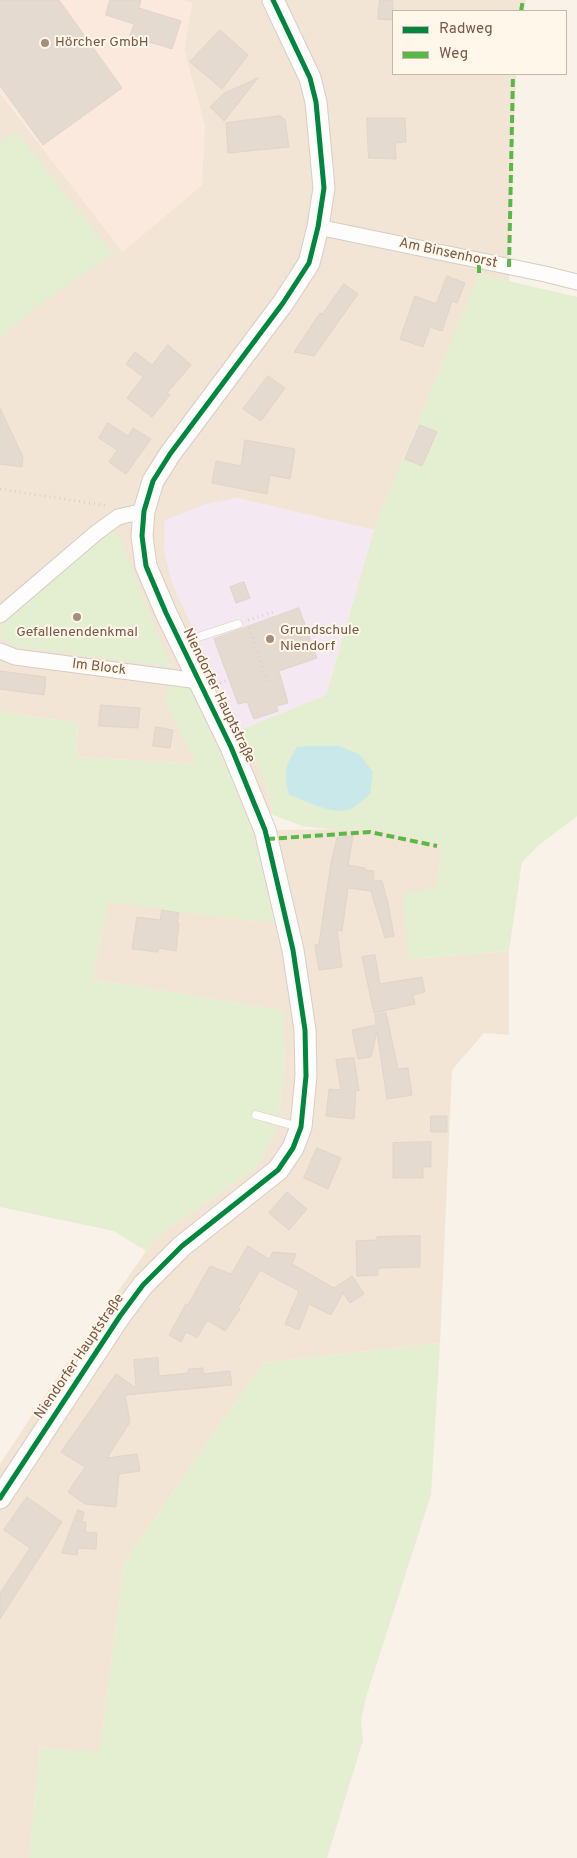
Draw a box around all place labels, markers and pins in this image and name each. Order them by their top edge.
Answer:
place label: Hörcher GmbH [55,35,148,51]
marker: Hörcher GmbH [39,37,51,49]
marker: Gefallenendenkmal [71,611,83,623]
place label: Grundschule Niendorf [280,623,359,656]
place label: Gefallenendenkmal [16,625,138,641]
marker: Grundschule Niendorf [264,633,276,645]

